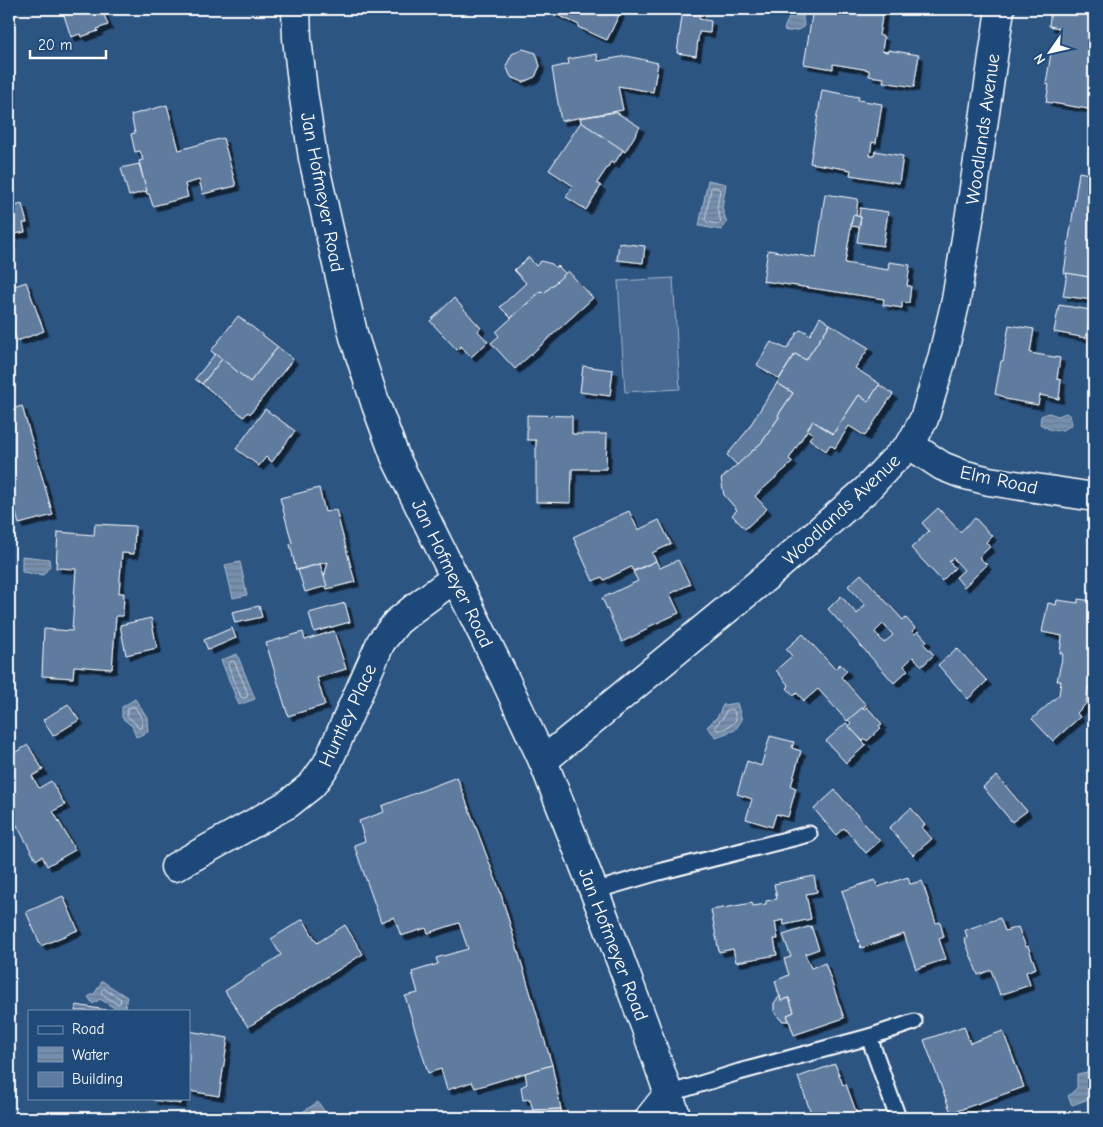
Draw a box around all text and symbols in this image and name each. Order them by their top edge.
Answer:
scale bar [30,28,106,60]
north arrow [1026,28,1076,78]
text: 20 m [38,36,72,54]
text: N [1030,50,1049,68]
street label: Woodlands Avenue [961,52,1004,206]
street label: Jan Hofmeyer Road [296,110,348,274]
street label: Woodlands Avenue [778,450,905,570]
street label: Elm Road [958,461,1040,499]
street label: Jan Hofmeyer Road [407,496,498,651]
street label: Huntley Place [314,660,381,770]
street label: Jan Hofmeyer Road [574,865,652,1024]
legend [28,1010,190,1100]
text: Road [72,1020,104,1038]
text: Water [72,1046,109,1064]
text: Building [72,1070,123,1088]

